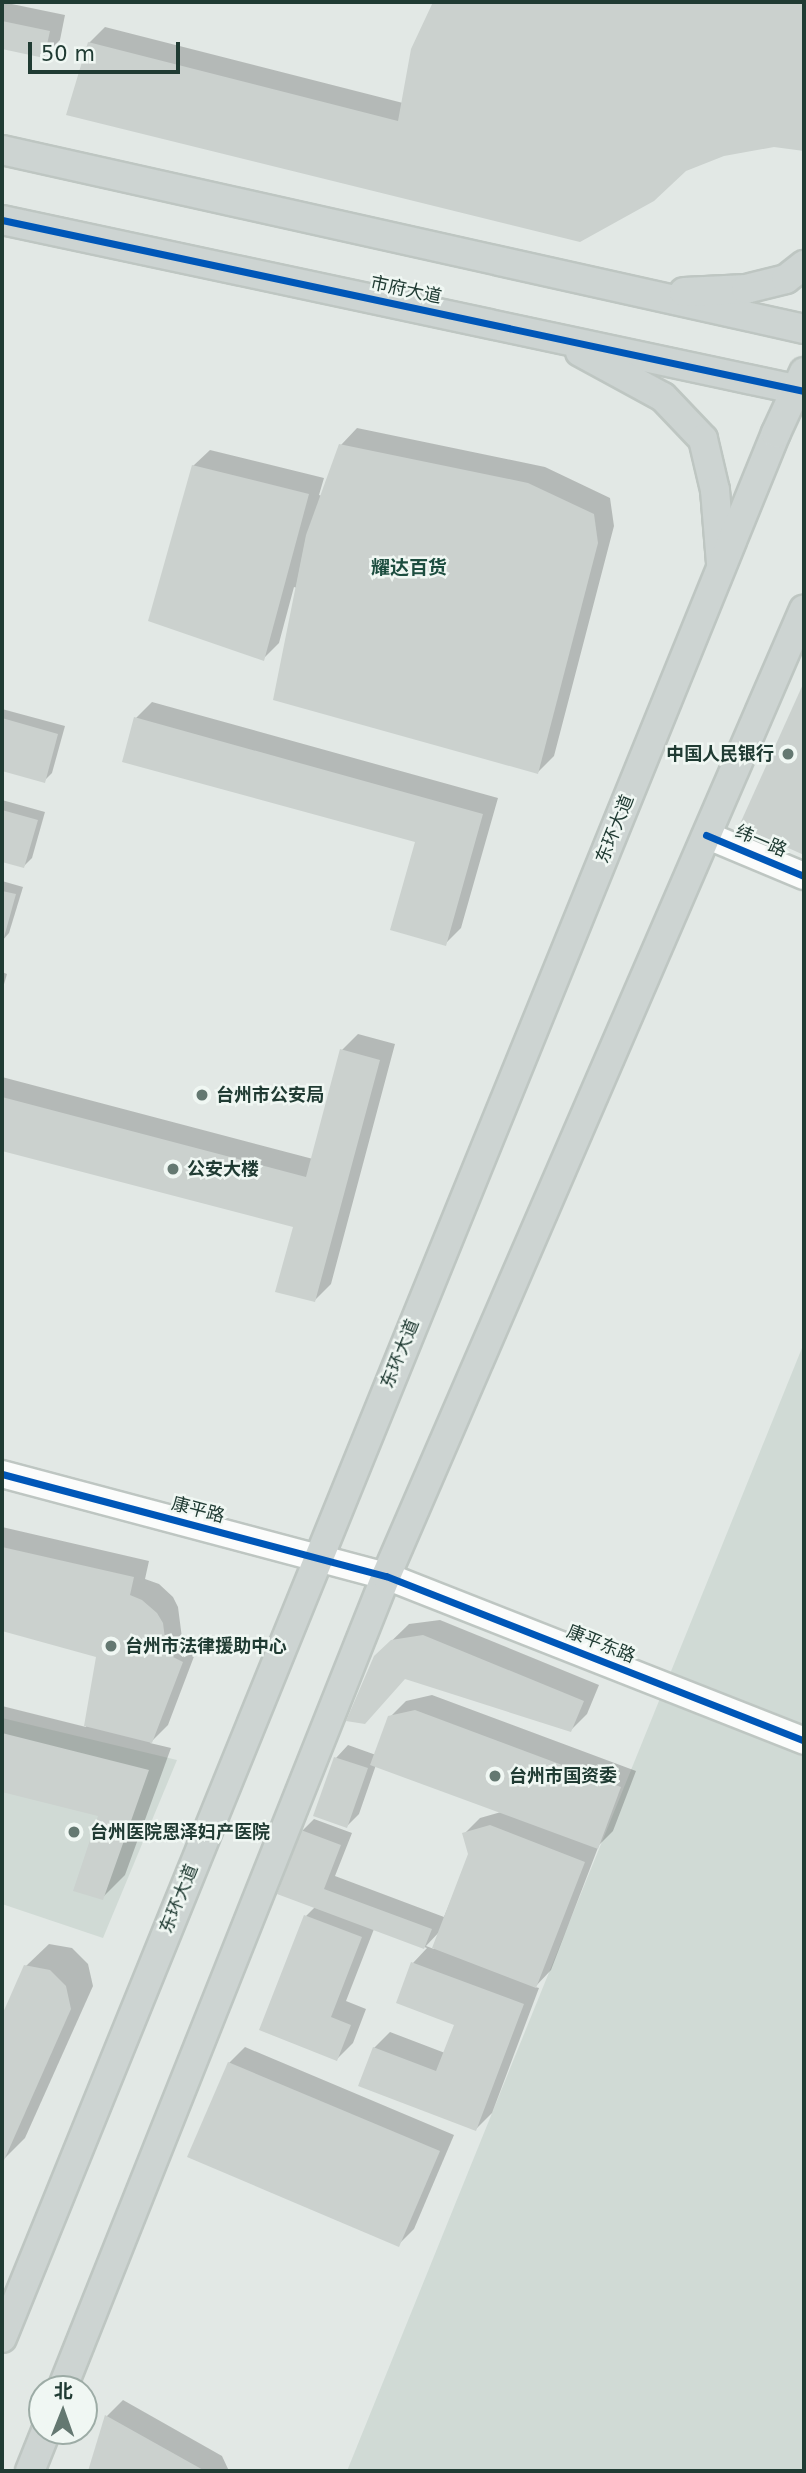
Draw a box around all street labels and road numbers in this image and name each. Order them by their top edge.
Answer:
street label: 市府大道 [369,272,443,308]
street label: 东环大道 [592,792,638,866]
street label: 纬一路 [732,821,790,861]
street label: 东环大道 [377,1317,423,1391]
street label: 康平路 [169,1493,227,1527]
street label: 康平东路 [564,1621,638,1667]
street label: 东环大道 [156,1862,202,1936]

